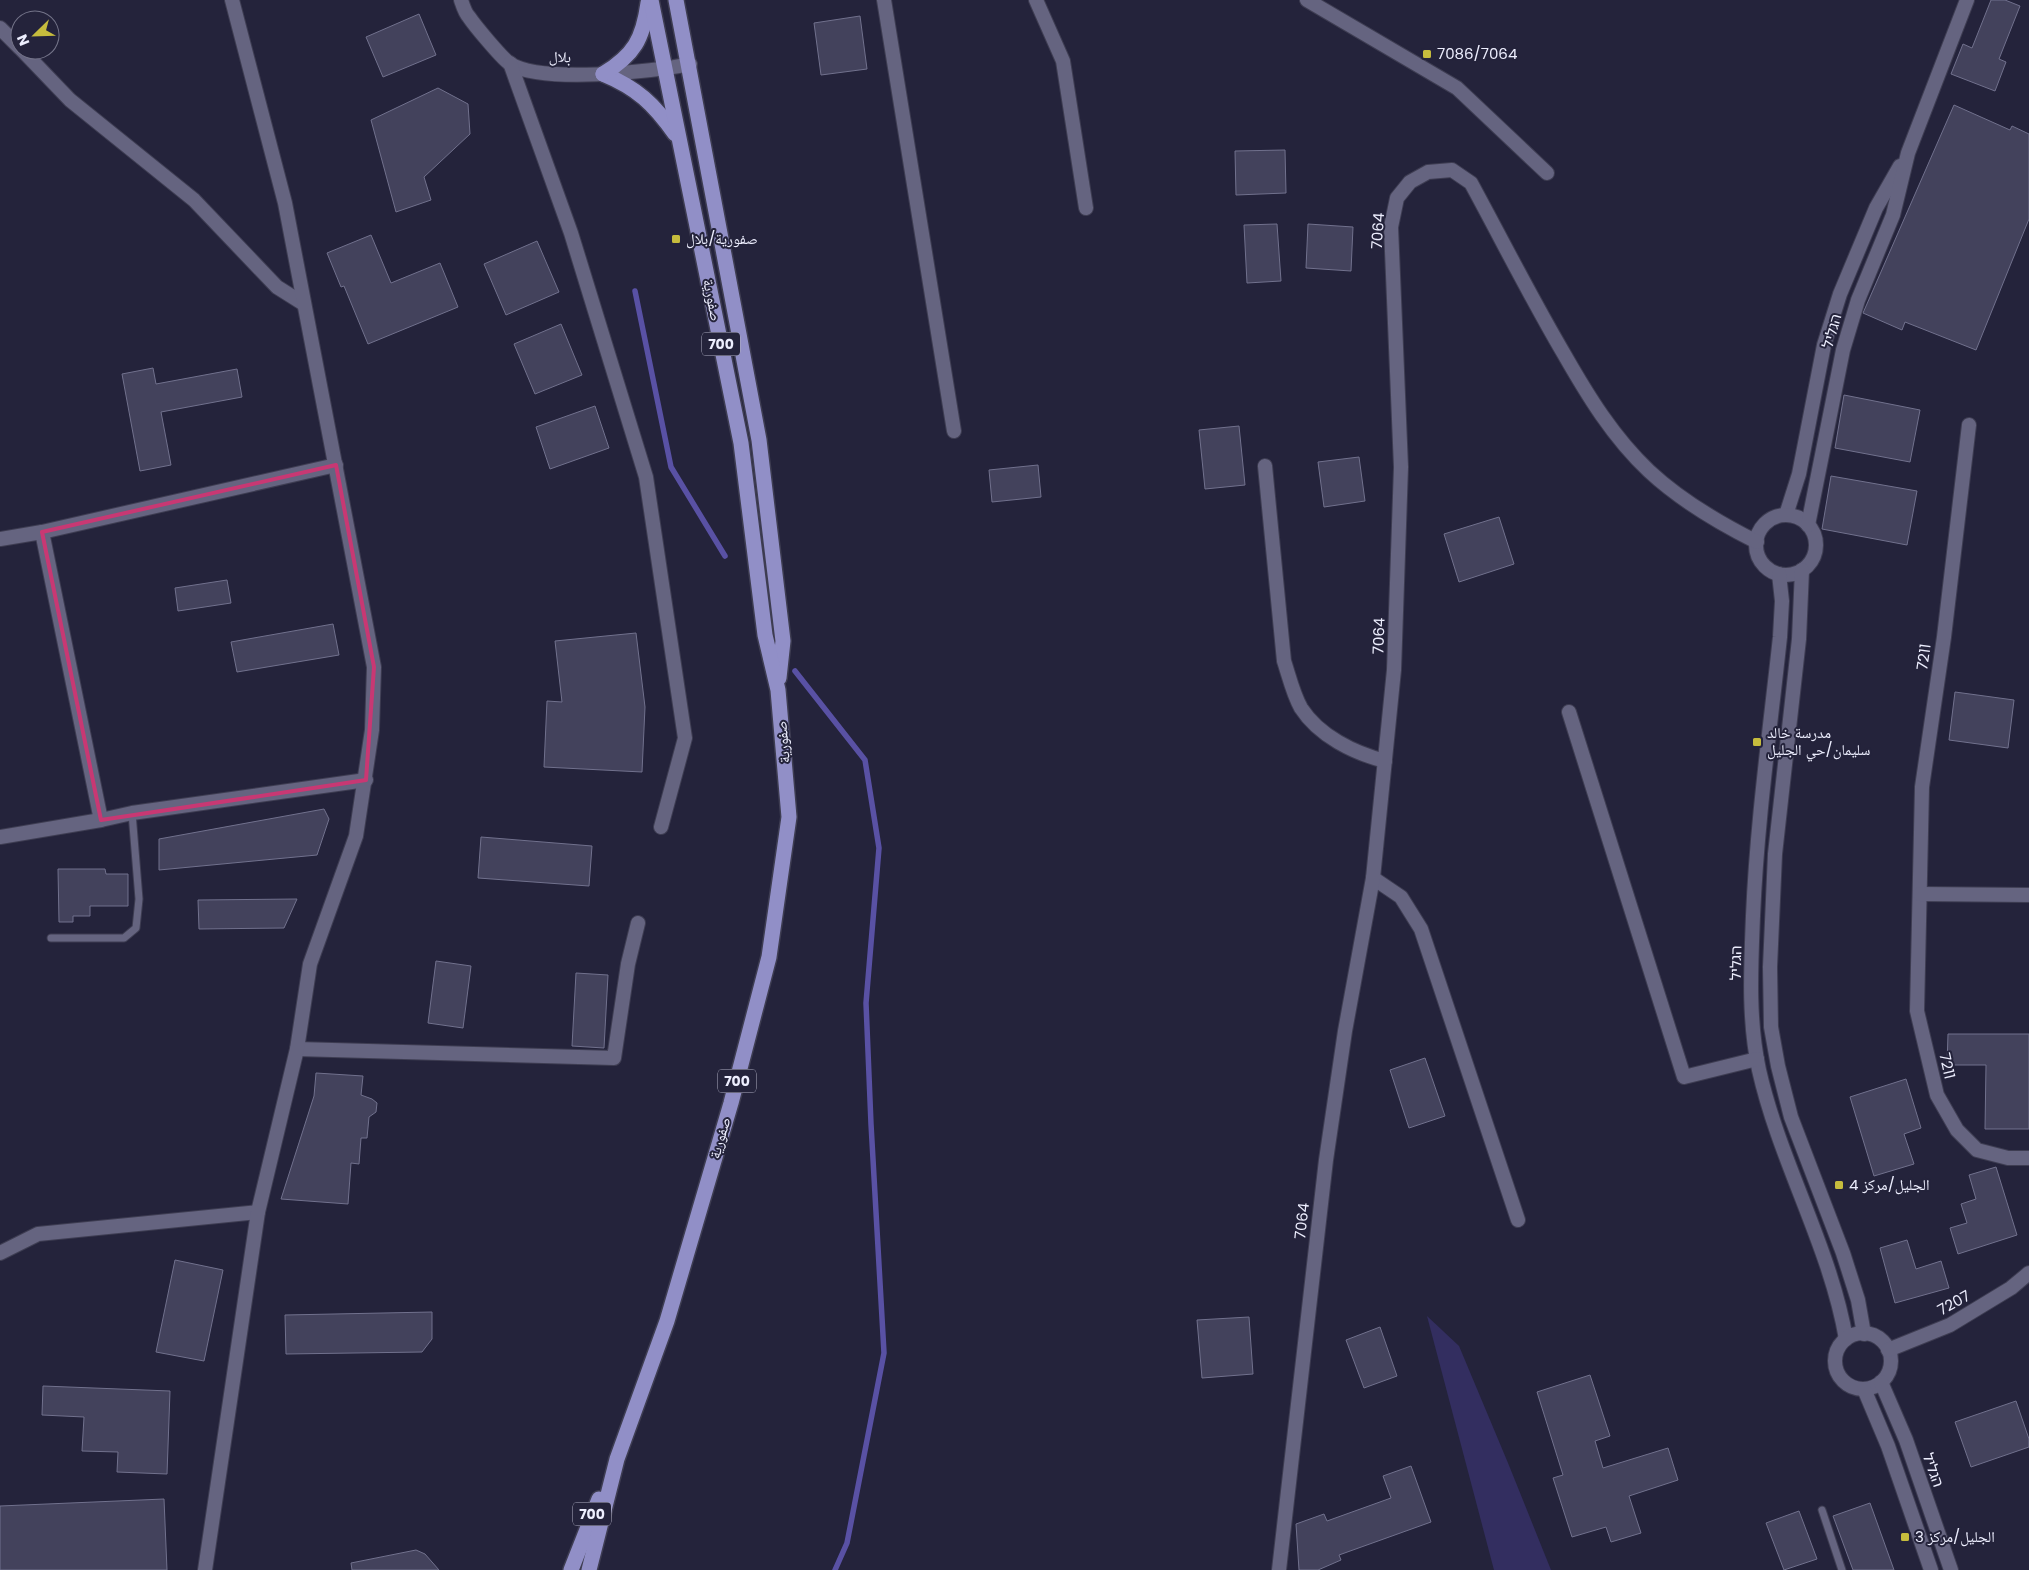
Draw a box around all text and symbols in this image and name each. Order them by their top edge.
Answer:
north arrow [10,10,60,60]
text: N [12,31,34,49]
place label: 7086/7064 [1437,43,1517,64]
street label: بلال [548,45,572,68]
marker: 7086/7064 [1421,48,1433,60]
street label: 7064 [1366,212,1389,250]
place label: صفورية/بلال [686,228,758,249]
marker: صفورية/بلال [670,233,682,245]
street label: صفورية [698,277,727,323]
street label: הגליל [1817,311,1846,351]
road number: 700 [702,332,740,356]
street label: 7064 [1367,617,1390,655]
street label: 7211 [1911,642,1936,671]
street label: صفورية [770,720,795,764]
place label: مدرسة خالد سليمان/حي الجليل [1767,722,1871,762]
marker: مدرسة خالد سليمان/حي الجليل [1751,736,1763,748]
street label: הגליל [1725,945,1746,981]
street label: 7211 [1934,1051,1961,1081]
road number: 700 [718,1070,756,1092]
street label: صفورية [704,1115,735,1161]
place label: الجليل/مركز 4 [1849,1174,1929,1195]
marker: الجليل/مركز 4 [1833,1179,1845,1191]
street label: 7064 [1289,1202,1314,1240]
street label: 7207 [1934,1285,1974,1320]
street label: הגליל [1918,1450,1949,1490]
road number: 700 [573,1502,611,1526]
place label: الجليل/مركز 3 [1915,1526,1995,1547]
marker: الجليل/مركز 3 [1899,1531,1911,1543]

